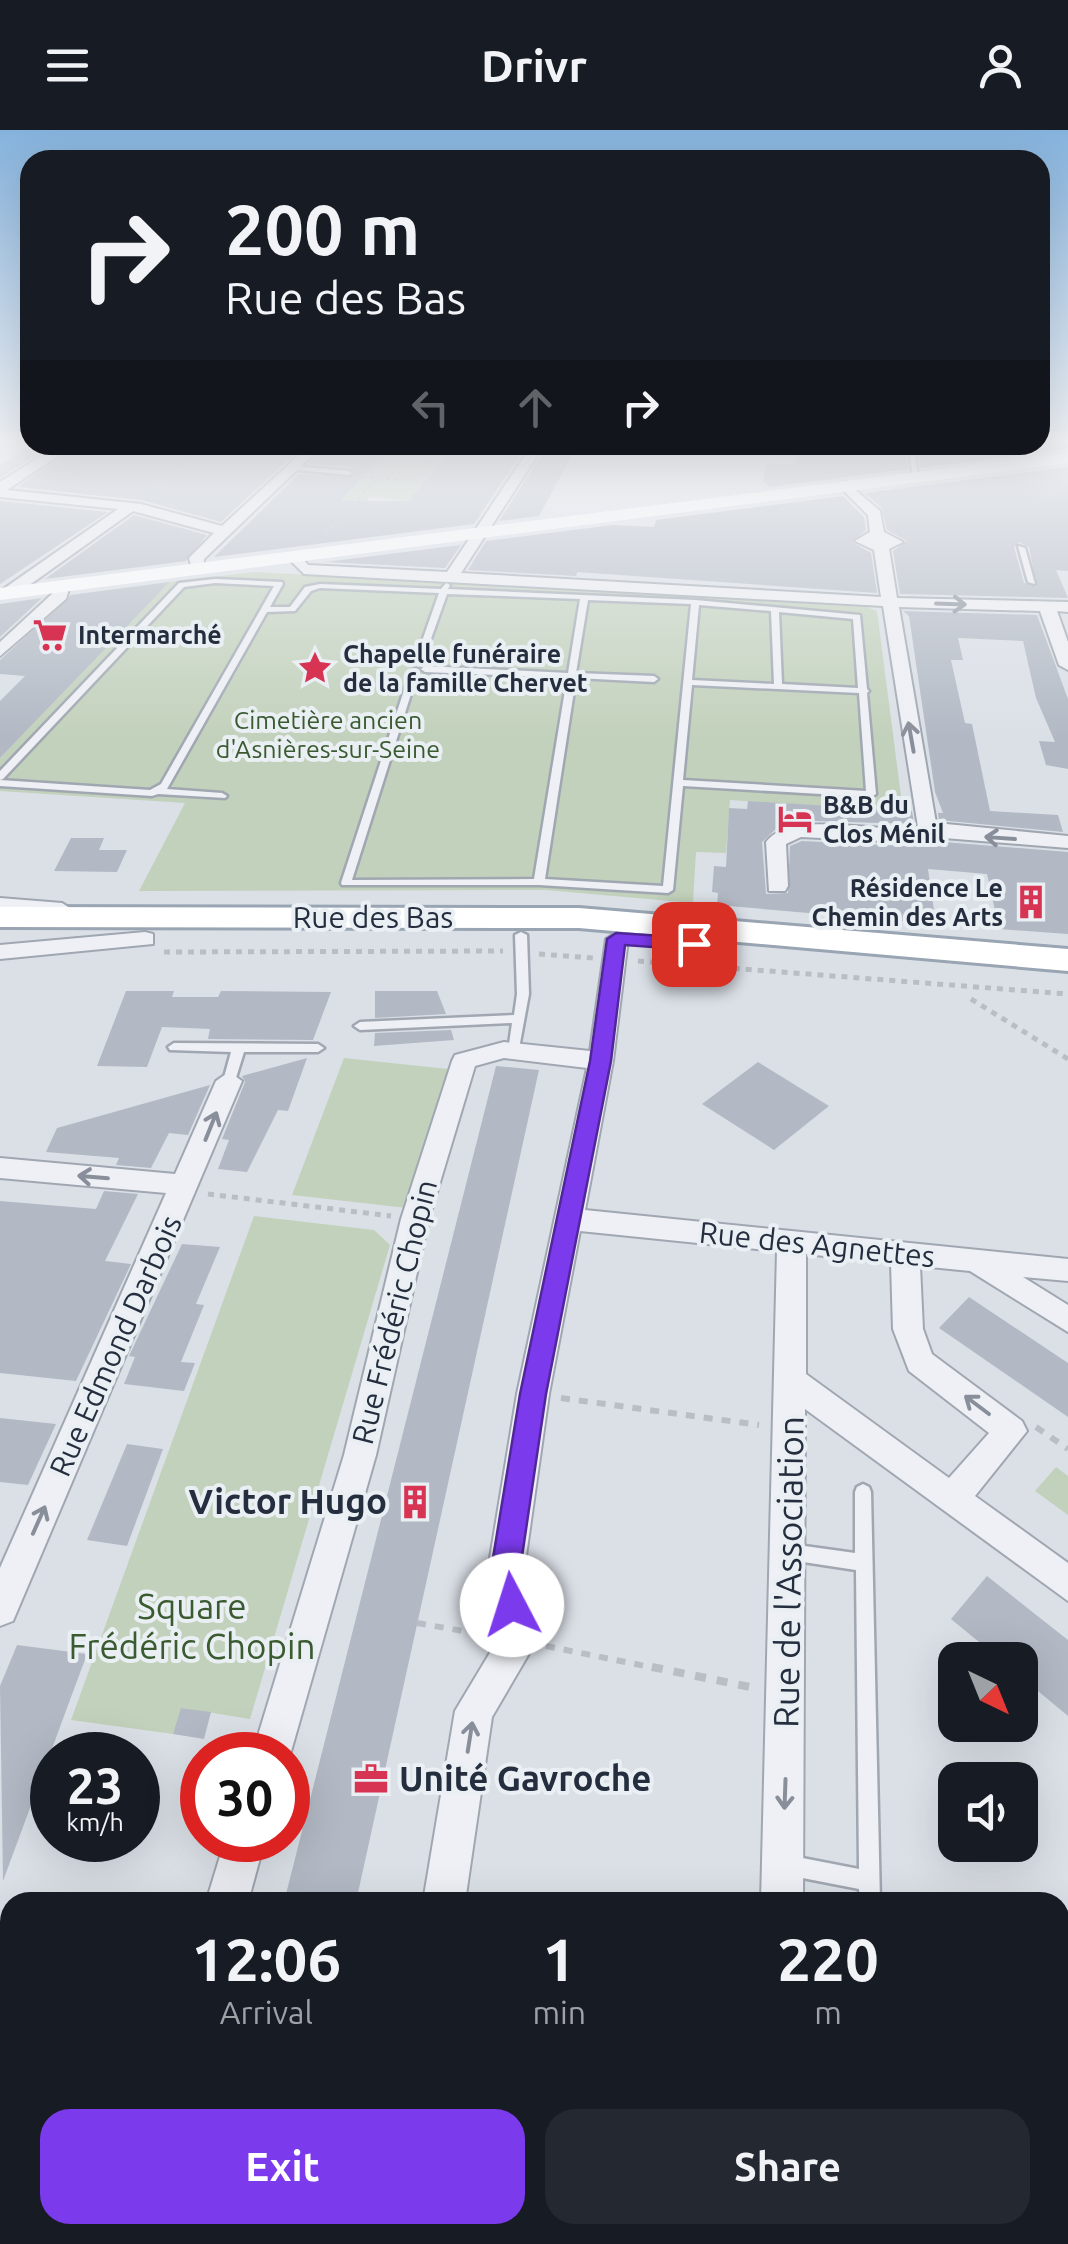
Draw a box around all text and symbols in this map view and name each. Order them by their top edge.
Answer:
icon: menu [40,38,95,93]
icon: person [973,38,1028,93]
text: Drivr [481,40,587,91]
icon: right [60,190,190,320]
text: 200 m [225,190,420,268]
text: Rue des Bas [225,272,466,323]
icon: left [403,380,458,435]
icon: ahead [508,380,563,435]
icon: right [613,380,668,435]
one-way arrow [934,595,966,614]
supermarket icon: Intermarché [31,616,69,654]
place label: Intermarché [78,621,222,649]
place label: Chapelle funéraire de la famille Chervet [343,640,588,697]
place icon: Chapelle funéraire de la famille Chervet [296,649,334,687]
park label: Cimetière ancien d'Asnières-sur-Seine [216,706,440,763]
one-way arrow [901,721,920,754]
place label: B&B du Clos Ménil [823,791,946,848]
hotel icon: B&B du Clos Ménil [776,800,814,838]
one-way arrow [984,828,1016,847]
place label: Résidence Le Chemin des Arts [811,874,1003,931]
building icon: Résidence Le Chemin des Arts [1012,883,1050,921]
street label: Rue des Bas [293,900,453,934]
pin [652,902,737,987]
icon: arrive [667,917,722,972]
one-way arrow [203,1111,221,1141]
one-way arrow [78,1167,110,1186]
street label: Rue Frédéric Chopin [345,1176,443,1447]
street label: Rue Edmond Darbois [42,1210,188,1481]
street label: Rue des Agnettes [698,1215,937,1273]
one-way arrow [964,1394,991,1415]
street label: Rue de l'Association [765,1416,811,1728]
place label: Victor Hugo [189,1481,387,1521]
building icon: Victor Hugo [396,1483,434,1521]
one-way arrow [31,1505,49,1536]
position arrow [460,1553,564,1657]
park label: Square Frédéric Chopin [68,1586,316,1666]
north arrow [938,1642,1038,1742]
map controls [938,1642,1038,1862]
one-way arrow [461,1721,480,1754]
speed limit sign: 30 [180,1732,310,1862]
text: 23 [67,1757,123,1813]
place label: Unité Gavroche [399,1758,651,1798]
office icon: Unité Gavroche [352,1760,390,1798]
button: sound [938,1762,1038,1862]
one-way arrow [775,1777,794,1809]
text: km/h [66,1808,124,1836]
text: 12:06 [191,1925,341,1992]
text: 1 [542,1925,576,1992]
text: 220 [777,1925,879,1992]
text: Arrival [220,1994,313,2030]
text: min [532,1994,586,2030]
text: m [814,1994,842,2030]
button: Exit [40,2109,525,2224]
button: Share [545,2109,1030,2224]

